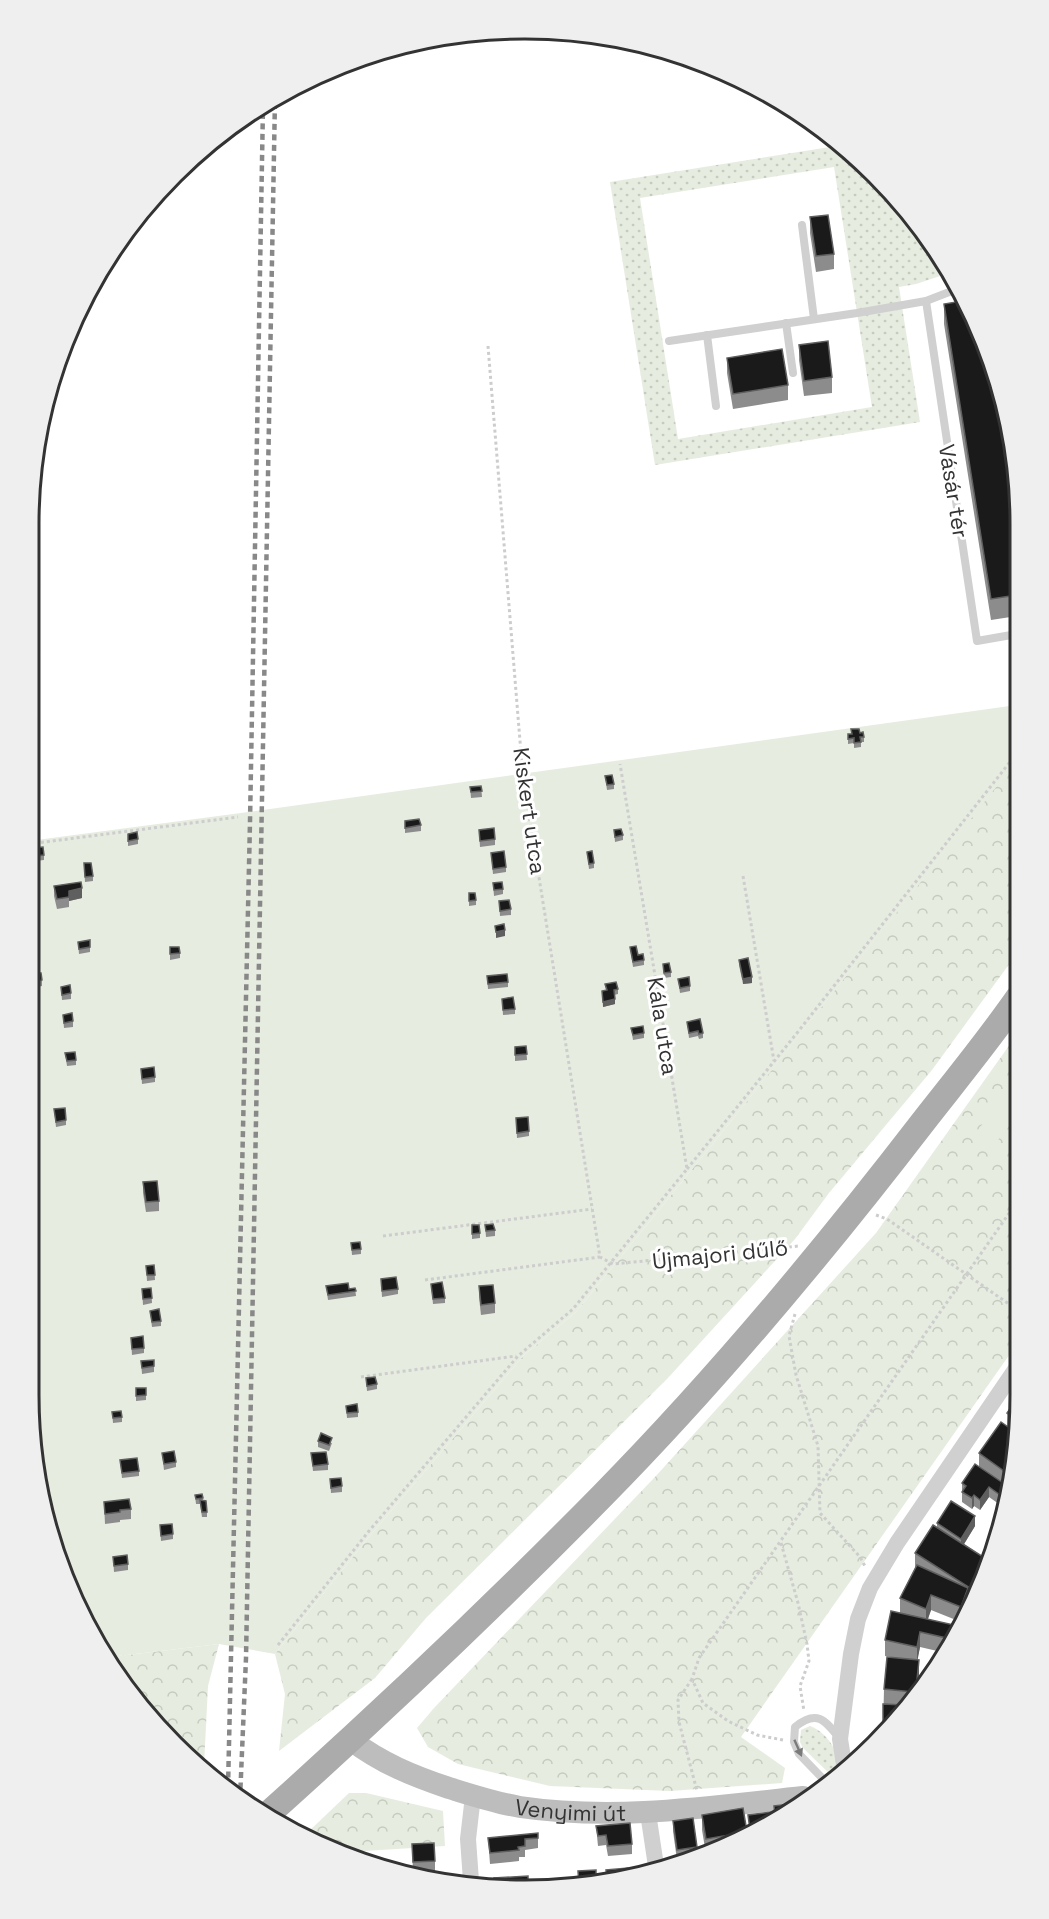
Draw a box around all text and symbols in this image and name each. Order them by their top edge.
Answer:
street label: Vásár tér [933,442,975,540]
street label: Kiskert utca [507,746,553,877]
street label: Kála utca [641,975,685,1077]
street label: Újmajori dűlő [651,1233,789,1275]
one-way arrow [793,1739,803,1757]
street label: Venyimi út [513,1792,627,1827]

